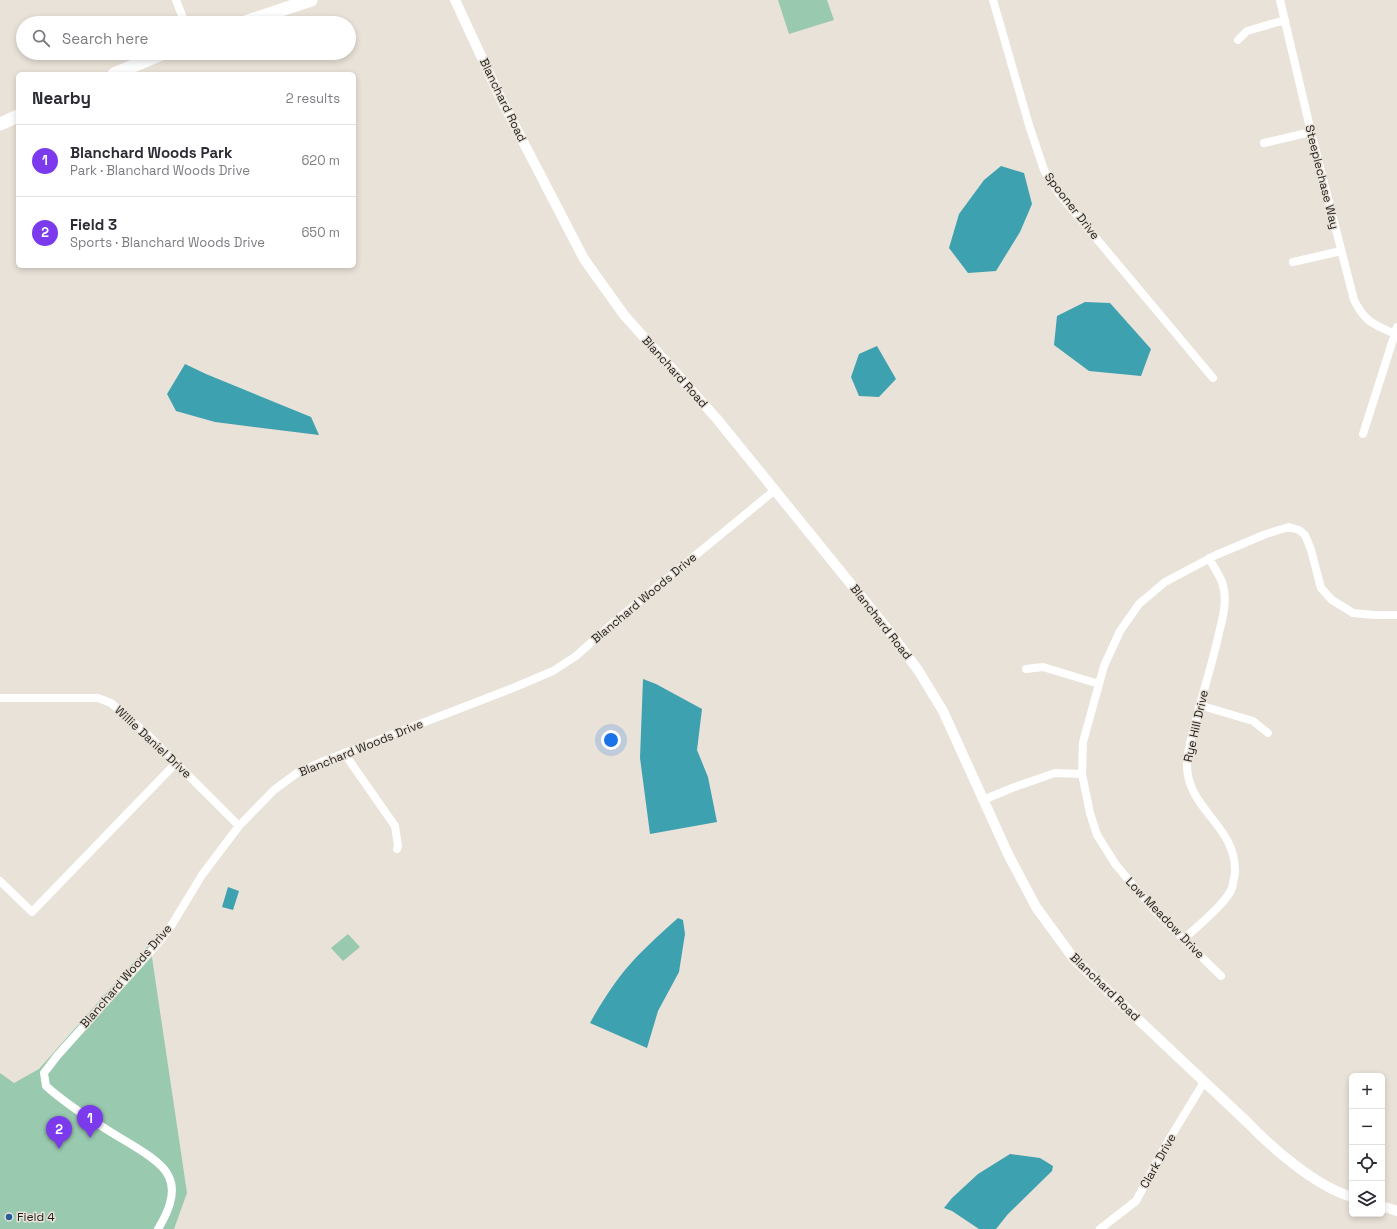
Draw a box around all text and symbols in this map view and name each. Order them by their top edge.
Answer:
search box [16,16,356,60]
icon: search [30,27,52,49]
text: Search here [62,29,148,48]
street label: Blanchard Road [476,56,530,144]
text: Nearby [32,87,91,109]
text: 2 results [286,90,340,107]
street label: Steeplechase Way [1301,123,1343,231]
text: Blanchard Woods Park [70,143,232,162]
text: 1 [42,152,48,169]
text: 620 m [301,152,340,169]
text: Park · Blanchard Woods Drive [70,162,250,179]
street label: Spooner Drive [1041,169,1103,243]
text: Field 3 [70,215,117,234]
text: 2 [41,224,49,241]
text: 650 m [301,224,340,241]
text: Sports · Blanchard Woods Drive [70,234,265,251]
street label: Blanchard Road [639,333,711,411]
street label: Blanchard Woods Drive [588,549,700,647]
street label: Blanchard Road [847,581,915,663]
street label: Rye Hill Drive [1180,688,1212,764]
street label: Willie Daniel Drive [111,702,195,782]
street label: Blanchard Woods Drive [297,716,425,780]
your location [601,730,621,750]
street label: Low Meadow Drive [1122,874,1208,962]
street label: Blanchard Woods Drive [76,921,176,1031]
street label: Blanchard Road [1067,950,1143,1024]
map controls [1349,1073,1385,1217]
button: + [1349,1073,1385,1109]
pin: 1 [77,1105,103,1138]
button: − [1349,1109,1385,1145]
pin: 2 [46,1116,72,1149]
street label: Clark Drive [1136,1131,1180,1191]
button: locate [1349,1145,1385,1181]
button: layers [1349,1181,1385,1217]
place label: Field 4 [17,1209,55,1225]
marker: Field 4 [4,1212,14,1222]

